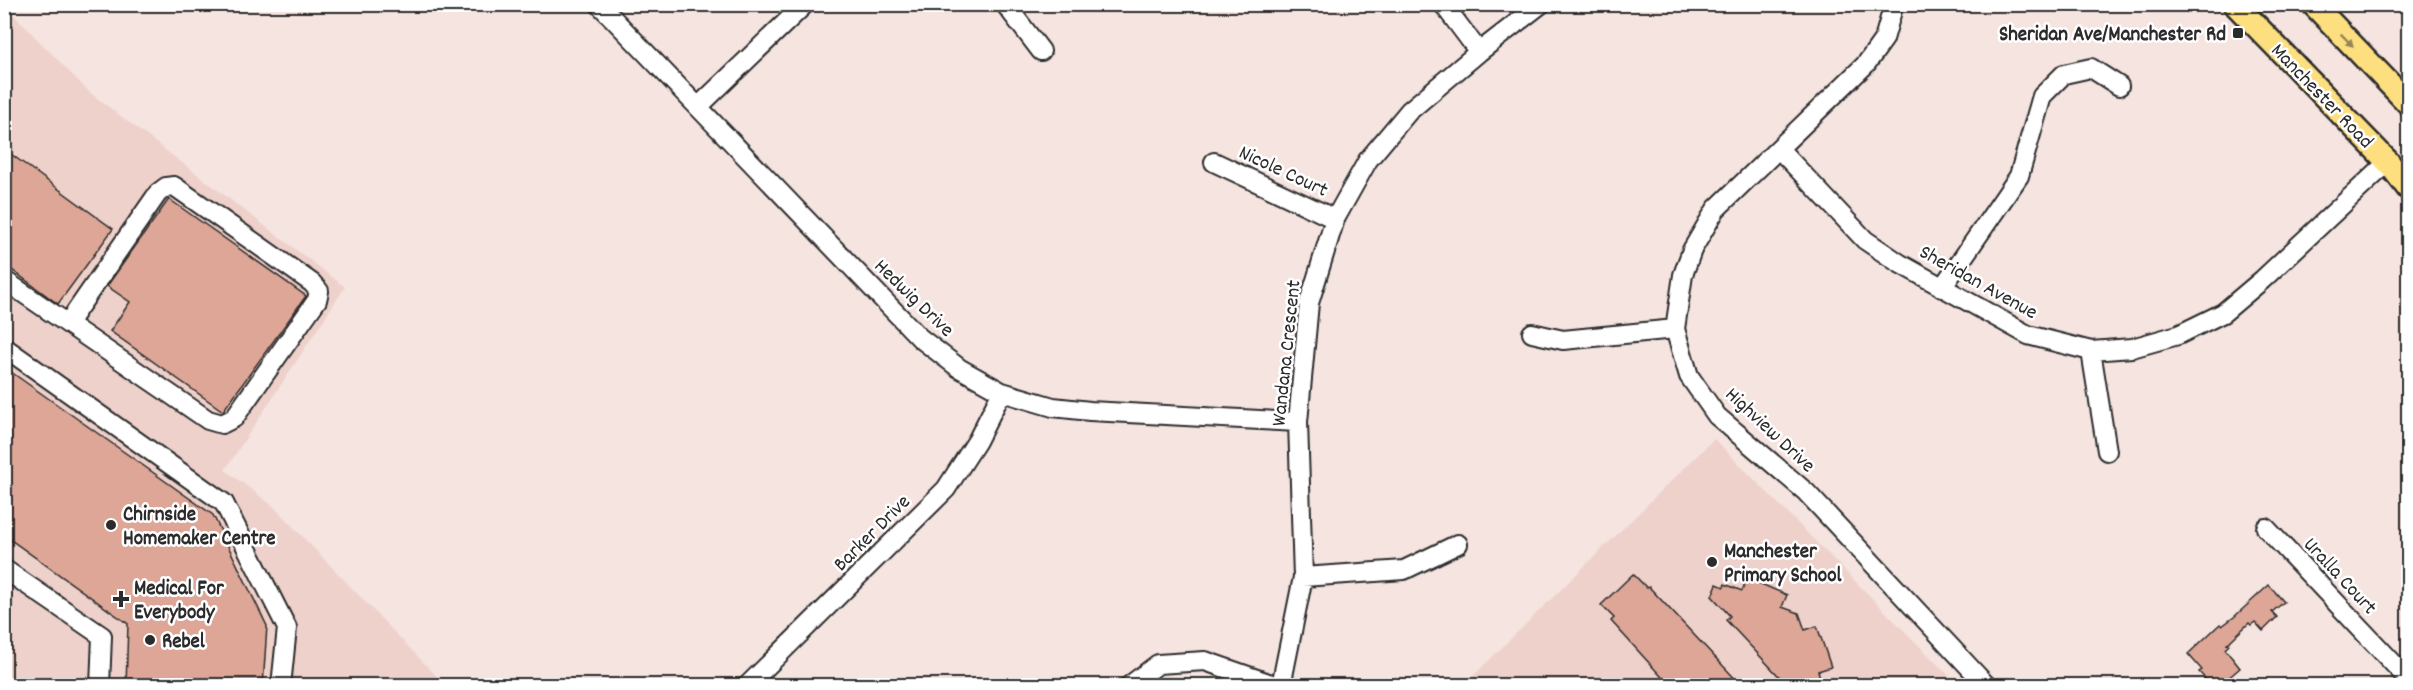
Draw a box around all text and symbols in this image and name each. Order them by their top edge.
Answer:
place label: Sheridan Ave/Manchester Rd [1999,21,2226,51]
marker: Sheridan Ave/Manchester Rd [2231,26,2245,40]
one-way arrow [2340,32,2354,46]
street label: Manchester Road [2263,37,2379,157]
street label: Nicole Court [1233,139,1333,207]
street label: Sheridan Avenue [1913,239,2042,329]
street label: Hedwig Drive [866,253,960,345]
street label: Wandana Crescent [1265,278,1311,428]
street label: Highview Drive [1717,381,1821,481]
street label: Barker Drive [828,489,919,580]
place label: Chirnside Homemaker Centre [123,501,276,555]
marker: Chirnside Homemaker Centre [104,518,118,532]
street label: Uralla Court [2295,531,2383,623]
place label: Manchester Primary School [1724,538,1843,592]
marker: Manchester Primary School [1705,555,1719,569]
place label: Medical For Everybody [134,575,225,629]
marker: Medical For Everybody [112,590,130,608]
place label: Rebel [162,628,206,658]
marker: Rebel [143,633,157,647]

